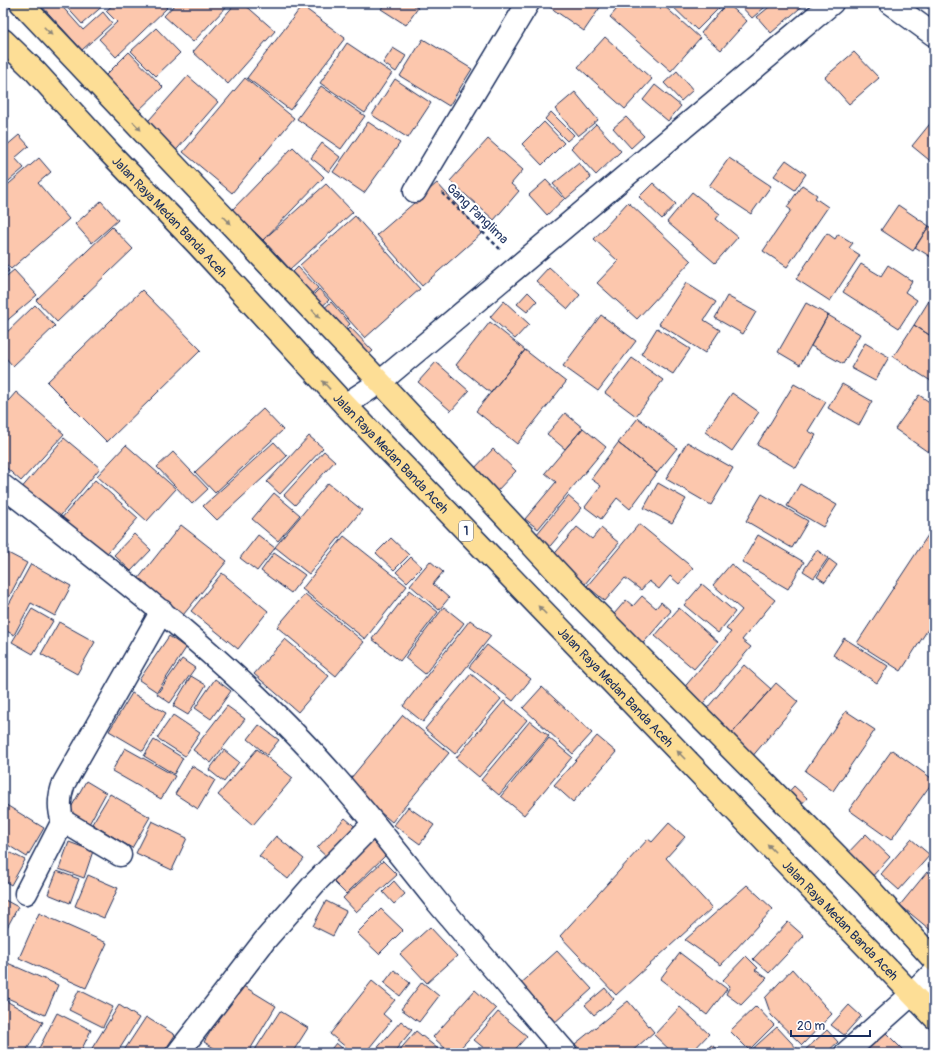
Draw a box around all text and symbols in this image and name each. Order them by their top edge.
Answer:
one-way arrow [43,26,53,36]
one-way arrow [132,121,141,130]
street label: Jalan Raya Medan Banda Aceh [108,153,230,281]
street label: Gang Panglima [443,180,512,247]
one-way arrow [222,215,232,225]
one-way arrow [311,309,321,319]
one-way arrow [322,380,331,390]
street label: Jalan Raya Medan Banda Aceh [329,390,452,517]
road number: 1 [459,521,473,541]
one-way arrow [538,606,547,615]
street label: Jalan Raya Medan Banda Aceh [554,624,677,751]
one-way arrow [676,749,685,760]
one-way arrow [766,843,776,853]
street label: Jalan Raya Medan Banda Aceh [779,857,901,984]
scale bar [791,1012,870,1038]
text: 20 m [797,1019,826,1034]

